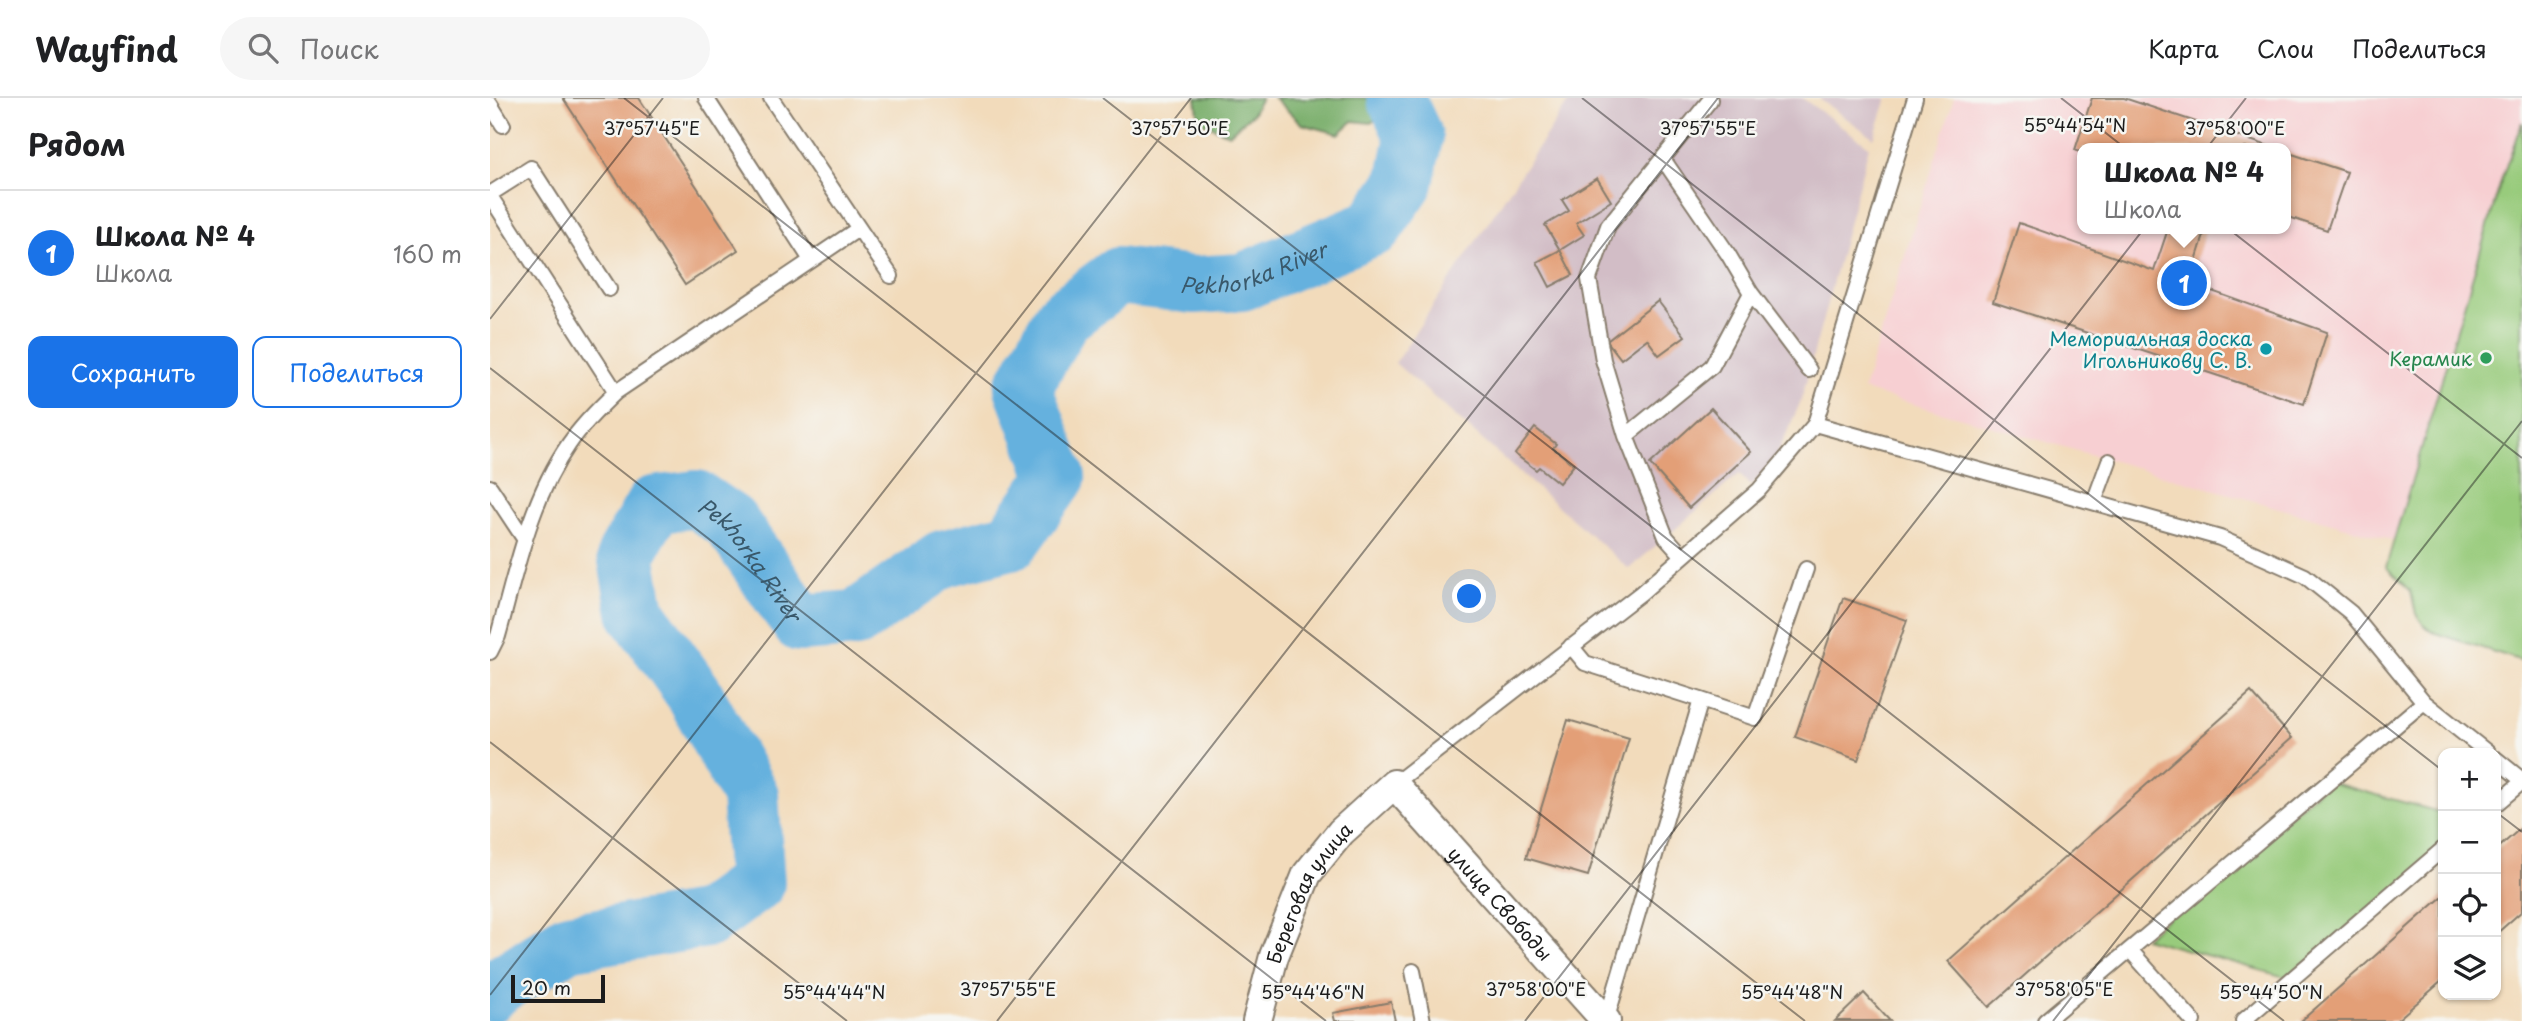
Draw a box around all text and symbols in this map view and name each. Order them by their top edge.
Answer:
search box [220,17,710,80]
text: Wayfind [35,23,178,73]
icon: search [244,29,282,67]
text: Поиск [300,29,379,68]
text: Карта [2148,30,2219,66]
text: Слои [2257,30,2314,66]
text: Поделиться [2352,30,2487,66]
text: 55°44'54"N [2024,111,2126,138]
text: 37°57'45"E [604,114,700,141]
text: 37°57'50"E [1131,114,1229,141]
text: 37°57'55"E [1660,114,1756,141]
text: 37°58'00"E [2185,114,2285,141]
text: Рядом [28,121,126,166]
popup [2077,143,2291,234]
text: Школа № 4 [2104,152,2264,191]
text: Школа [2104,191,2181,226]
text: Школа № 4 [95,216,255,255]
water label: Pekhorka River [1179,232,1334,301]
text: 1 [46,236,57,271]
text: 160 m [393,236,462,271]
text: Школа [95,255,172,290]
pin: 1 [2161,257,2207,309]
place label: Мемориальная доска Игольникову С. В. [2049,324,2252,374]
button: Сохранить [28,336,238,408]
button: Поделиться [252,336,462,408]
marker: Мемориальная доска Игольникову С. В. [2258,341,2274,357]
place label: Керамик [2389,344,2473,372]
marker: Керамик [2478,350,2494,366]
water label: Pekhorka River [692,489,811,629]
your location [1452,579,1486,613]
map controls [2438,748,2501,1000]
button: + [2438,748,2501,811]
button: − [2438,811,2501,874]
street label: Береговая улица [1259,815,1358,966]
street label: улица Свободы [1442,840,1559,966]
button: locate [2438,874,2501,937]
button: layers [2438,937,2501,1000]
scale bar [511,972,606,1004]
text: 20 m [522,973,571,1001]
text: 37°57'55"E [960,975,1056,1002]
text: 37°58'00"E [1486,975,1586,1002]
text: 37°58'05"E [2015,975,2113,1002]
text: 55°44'44"N [782,978,886,1005]
text: 55°44'46"N [1261,978,1365,1005]
text: 55°44'48"N [1741,978,1843,1005]
text: 55°44'50"N [2219,978,2323,1005]

